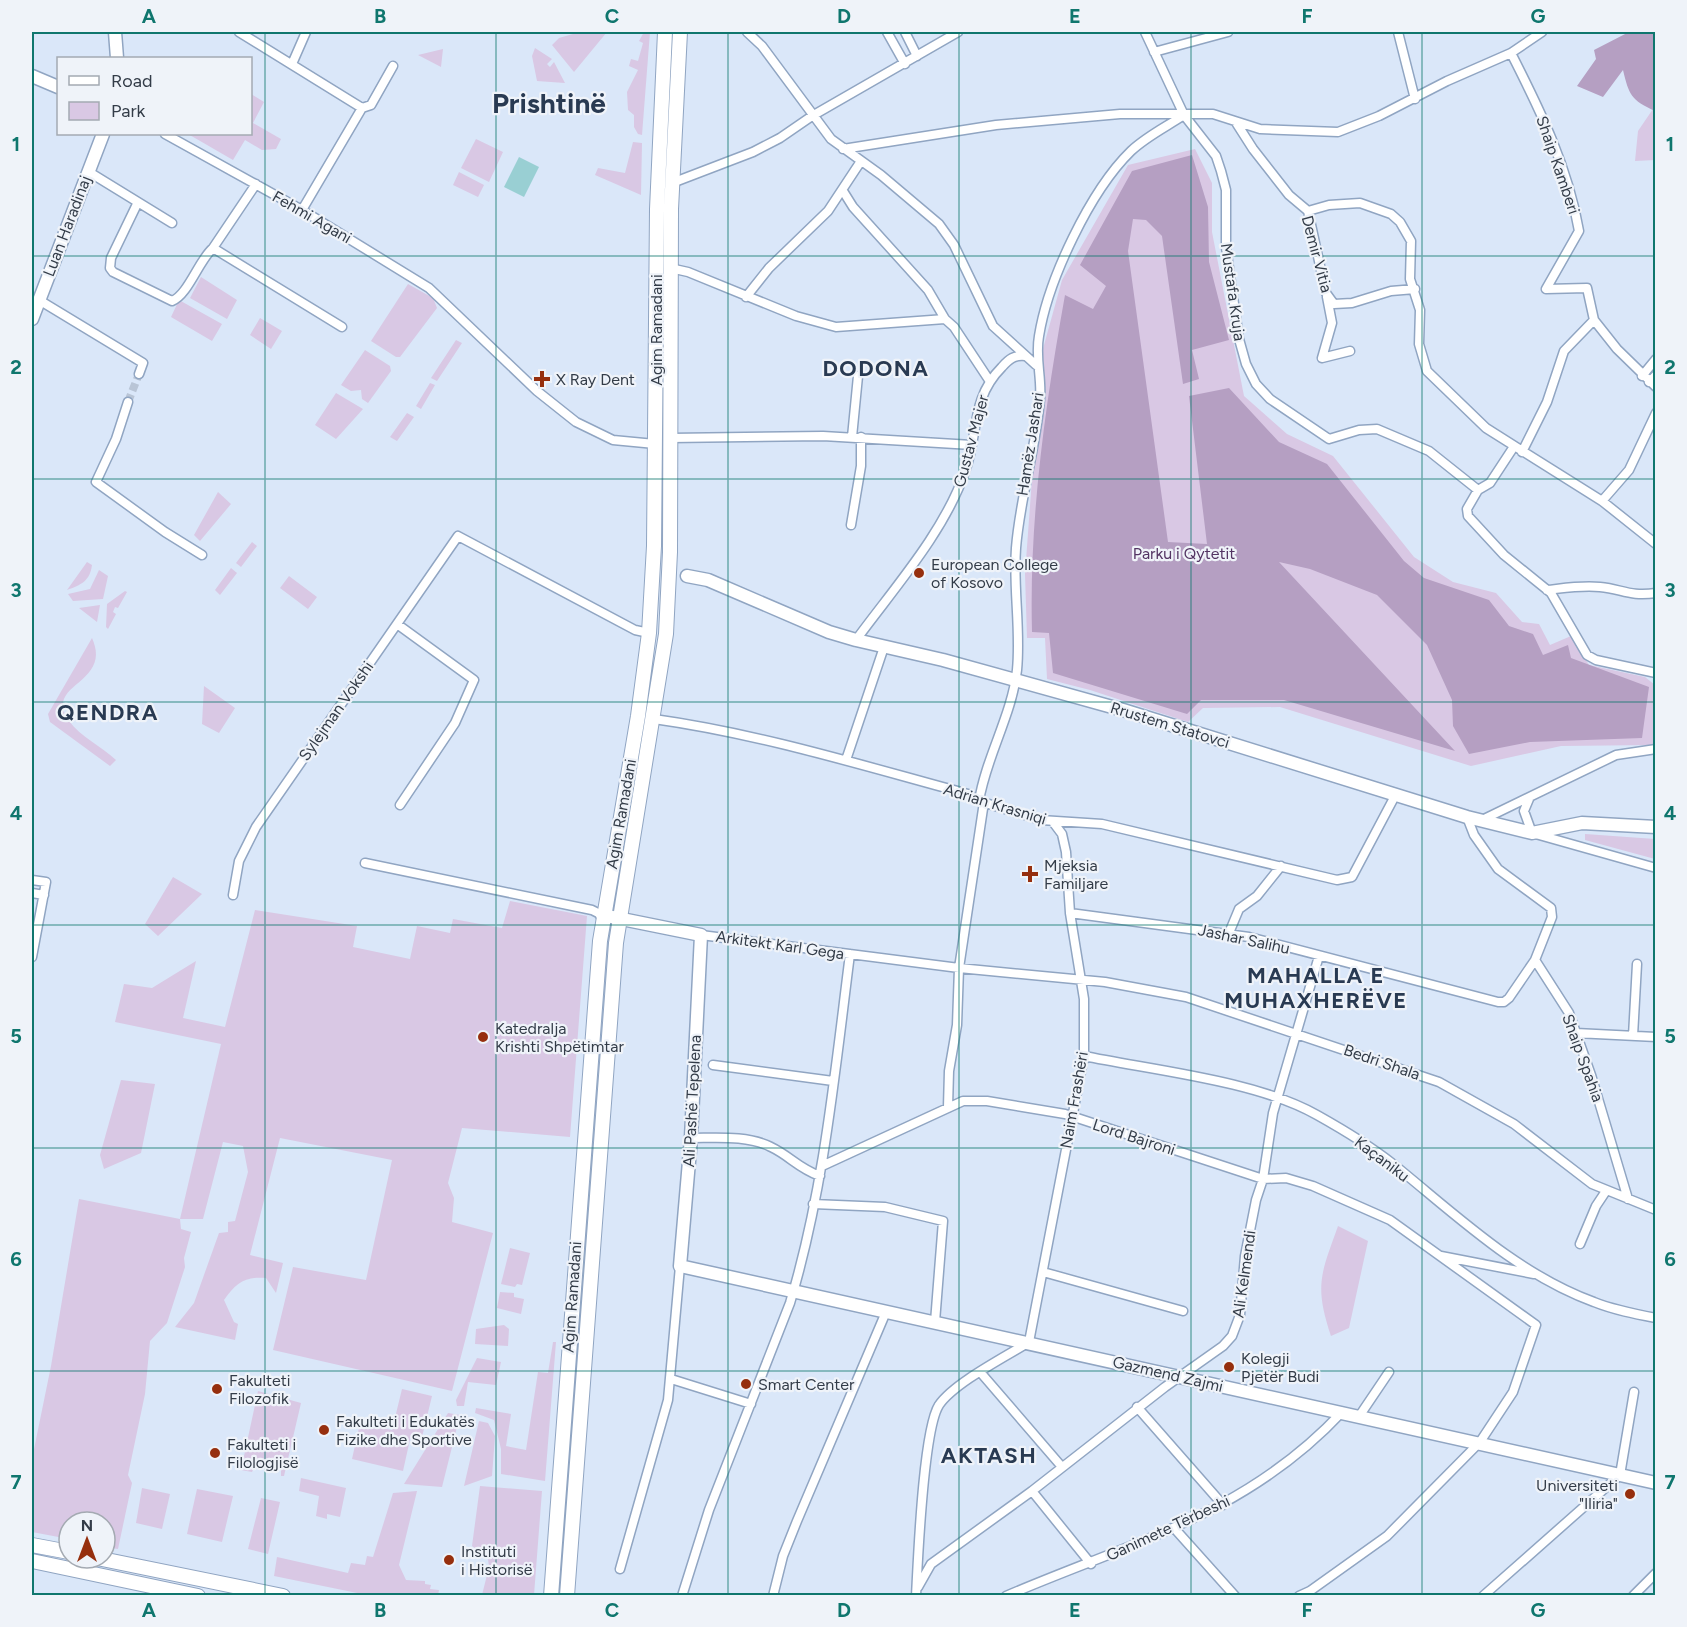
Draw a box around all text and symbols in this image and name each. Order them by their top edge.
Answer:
text: A [142,4,157,28]
text: B [374,4,386,28]
text: C [605,4,619,28]
text: D [837,4,851,28]
text: E [1069,4,1081,28]
text: F [1301,4,1313,28]
text: G [1531,4,1546,28]
legend [57,57,252,135]
text: Road [111,70,152,92]
district label: Prishtinë [492,86,606,120]
text: Park [111,100,146,122]
street label: Shaip Kamberi [1532,113,1584,217]
text: 1 [12,132,20,156]
text: 1 [1666,132,1674,156]
street label: Luan Haradinaj [39,173,95,279]
street label: Fehmi Agani [269,187,355,247]
street label: Demir Vitia [1298,213,1336,295]
street label: Mustafa Kruja [1217,242,1249,342]
street label: Agim Ramadani [647,274,666,386]
text: 2 [10,355,22,379]
district label: DODONA [822,355,930,382]
text: 2 [1664,355,1676,379]
marker: X Ray Dent [533,370,551,388]
place label: X Ray Dent [556,370,635,389]
street label: Hamëz Jashari [1012,391,1048,497]
street label: Gustav Majer [950,392,993,489]
park label: Parku i Qytetit [1133,544,1235,563]
place label: European College of Kosovo [931,555,1058,592]
marker: European College of Kosovo [912,566,926,580]
text: 3 [10,578,22,602]
text: 3 [1664,578,1676,602]
street label: Sylejman Vokshi [295,658,377,764]
street label: Rrustem Statovci [1108,698,1232,752]
district label: QENDRA [57,699,159,726]
street label: Agim Ramadani [602,757,640,871]
street label: Adrian Krasniqi [941,779,1049,829]
text: 4 [10,801,23,825]
text: 4 [1664,801,1677,825]
place label: Mjeksia Familjare [1044,856,1108,893]
marker: Mjeksia Familjare [1021,865,1039,883]
street label: Jashar Salihu [1196,920,1292,958]
street label: Arkitekt Karl Gega [715,927,845,963]
district label: MAHALLA E MUHAXHERËVE [1224,962,1408,1014]
street label: Shaip Spahia [1558,1011,1608,1105]
place label: Katedralja Krishti Shpëtimtar [495,1019,624,1056]
text: 5 [10,1024,22,1048]
text: 5 [1664,1024,1676,1048]
marker: Katedralja Krishti Shpëtimtar [476,1030,490,1044]
street label: Ali Pashë Tepelena [679,1034,705,1168]
street label: Bedri Shala [1341,1040,1423,1084]
street label: Naim Frashëri [1056,1050,1092,1150]
street label: Lord Bajroni [1090,1115,1178,1159]
street label: Kaçaniku [1351,1132,1413,1186]
street label: Ali Kelmendi [1228,1229,1260,1319]
street label: Agim Ramadani [559,1241,585,1353]
text: 6 [10,1247,22,1271]
text: 6 [1664,1247,1676,1271]
place label: Kolegji Pjetër Budi [1241,1349,1319,1386]
street label: Gazmend Zajmi [1111,1352,1225,1396]
marker: Kolegji Pjetër Budi [1222,1360,1236,1374]
place label: Fakulteti Filozofik [229,1371,290,1408]
place label: Smart Center [758,1375,855,1394]
marker: Smart Center [739,1377,753,1391]
marker: Fakulteti Filozofik [210,1382,224,1396]
place label: Fakulteti i Edukatës Fizike dhe Sportive [336,1412,475,1449]
marker: Fakulteti i Edukatës Fizike dhe Sportive [317,1423,331,1437]
place label: Fakulteti i Filologjisë [227,1435,299,1472]
district label: AKTASH [941,1442,1037,1469]
marker: Fakulteti i Filologjisë [208,1446,222,1460]
text: 7 [10,1470,22,1494]
text: 7 [1664,1470,1676,1494]
place label: Universiteti "Iliria" [1536,1476,1618,1513]
marker: Universiteti "Iliria" [1623,1487,1637,1501]
street label: Ganimete Tërbeshi [1103,1491,1233,1565]
north arrow [57,1510,117,1570]
text: N [81,1516,93,1535]
place label: Instituti i Historisë [461,1542,533,1579]
marker: Instituti i Historisë [442,1553,456,1567]
text: A [142,1598,157,1622]
text: B [374,1598,386,1622]
text: C [605,1598,619,1622]
text: D [837,1598,851,1622]
text: E [1069,1598,1081,1622]
text: F [1301,1598,1313,1622]
text: G [1531,1598,1546,1622]

